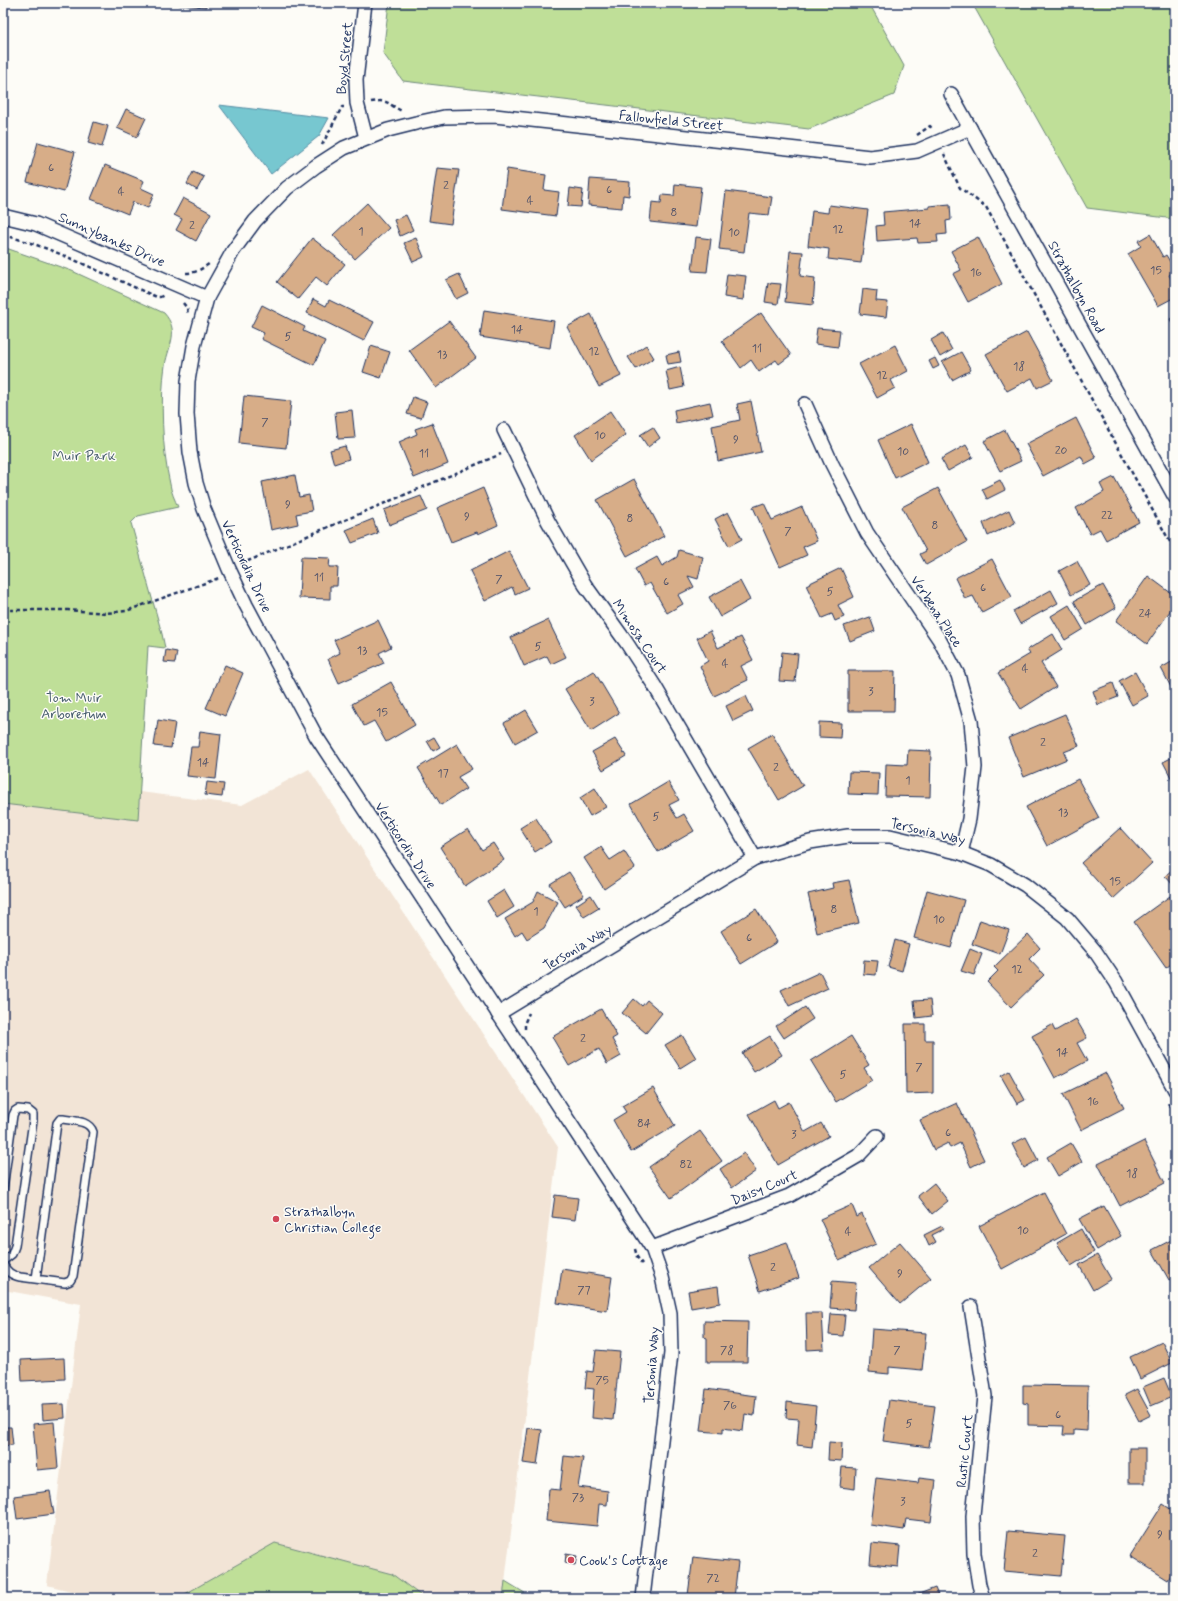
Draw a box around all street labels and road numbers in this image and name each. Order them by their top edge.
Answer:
street label: Boyd Street [333,20,357,95]
street label: Fallowfield Street [618,107,724,135]
street label: Sunnybanks Drive [55,208,168,272]
street label: Strathalbyn Road [1043,238,1109,337]
street label: Verticordia Drive [217,517,275,616]
street label: Verbena Place [906,572,966,651]
street label: Mimosa Court [608,596,671,677]
street label: Verticordia Drive [370,799,440,893]
street label: Tersonia Way [888,815,967,849]
street label: Tersonia Way [540,920,615,975]
street label: Daisy Court [729,1166,801,1210]
street label: Tersonia Way [640,1326,664,1404]
street label: Rustic Court [953,1413,977,1489]

